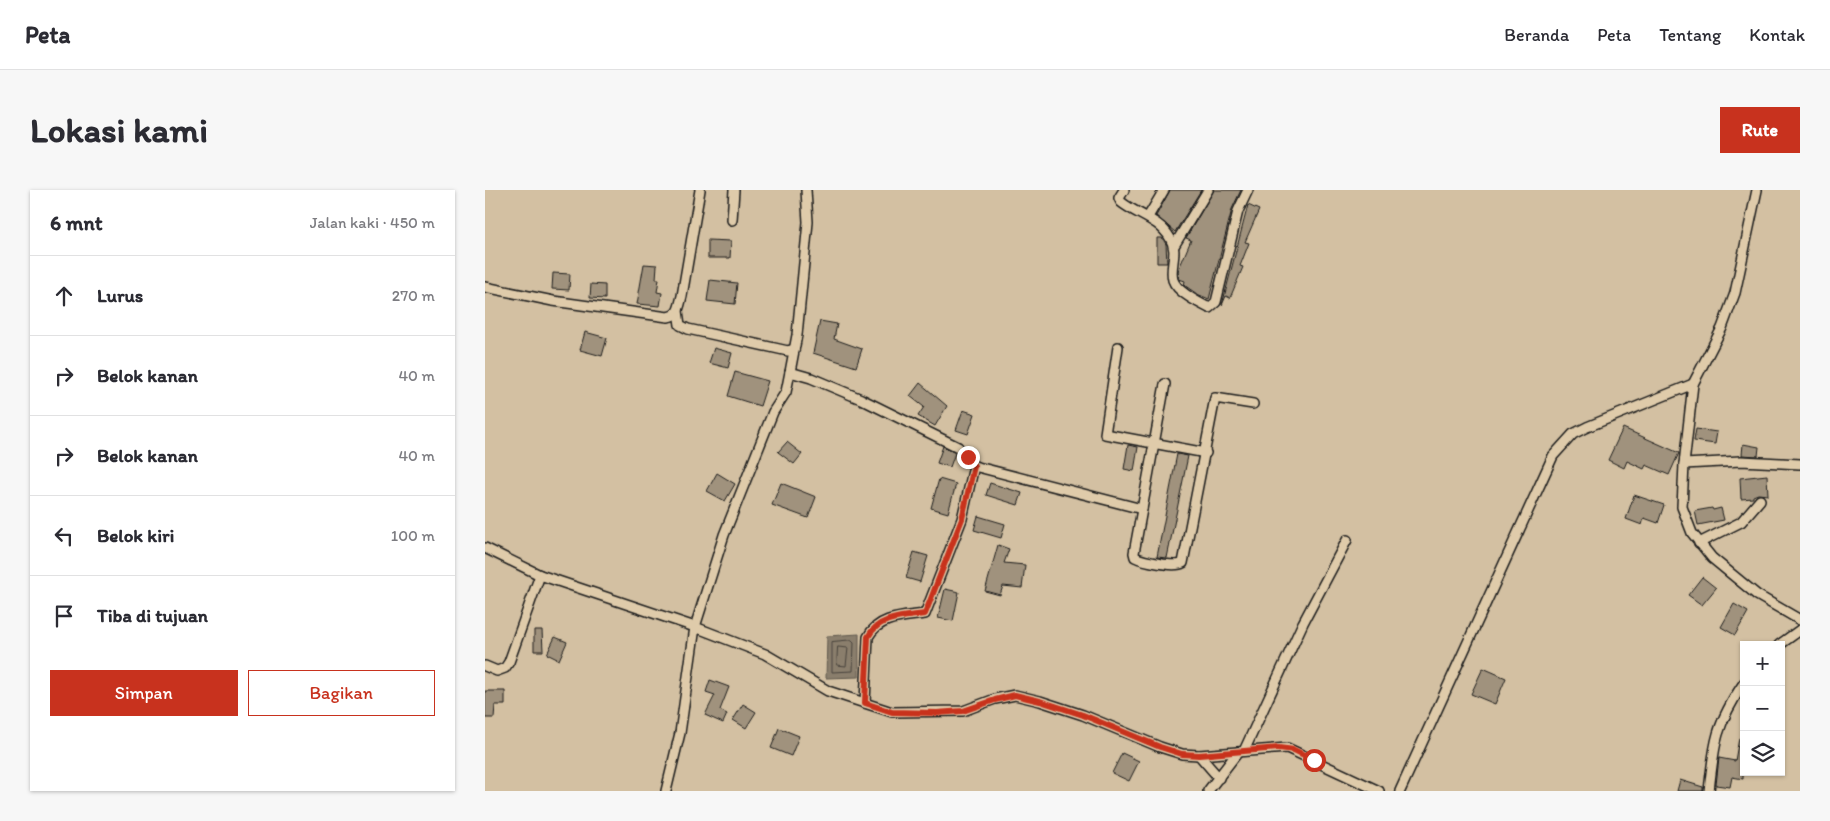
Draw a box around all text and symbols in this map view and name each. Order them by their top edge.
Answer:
text: Peta [25,20,70,49]
text: Beranda [1504,24,1569,46]
text: Peta [1597,24,1631,46]
text: Tentang [1659,24,1721,46]
text: Kontak [1749,24,1805,46]
button: Rute [1720,107,1800,153]
text: Lokasi kami [30,109,208,151]
text: 6 mnt [50,210,103,235]
text: Jalan kaki · 450 m [310,213,435,232]
icon: ahead [50,282,78,310]
text: Lurus [97,284,143,307]
text: 270 m [392,286,435,305]
icon: right [50,362,78,390]
text: Belok kanan [97,364,198,387]
text: 40 m [398,366,435,385]
icon: right [50,442,78,470]
text: Belok kanan [97,444,198,467]
text: 40 m [398,446,435,465]
route end [957,446,980,469]
icon: left [50,522,78,550]
text: Belok kiri [97,524,174,547]
text: 100 m [391,526,435,545]
icon: arrive [50,602,78,630]
text: Tiba di tujuan [97,604,208,627]
map controls [1740,641,1785,776]
button: + [1740,641,1785,686]
button: Simpan [50,670,238,716]
button: Bagikan [248,670,435,716]
button: − [1740,686,1785,731]
button: layers [1740,731,1785,776]
route start [1303,749,1326,772]

